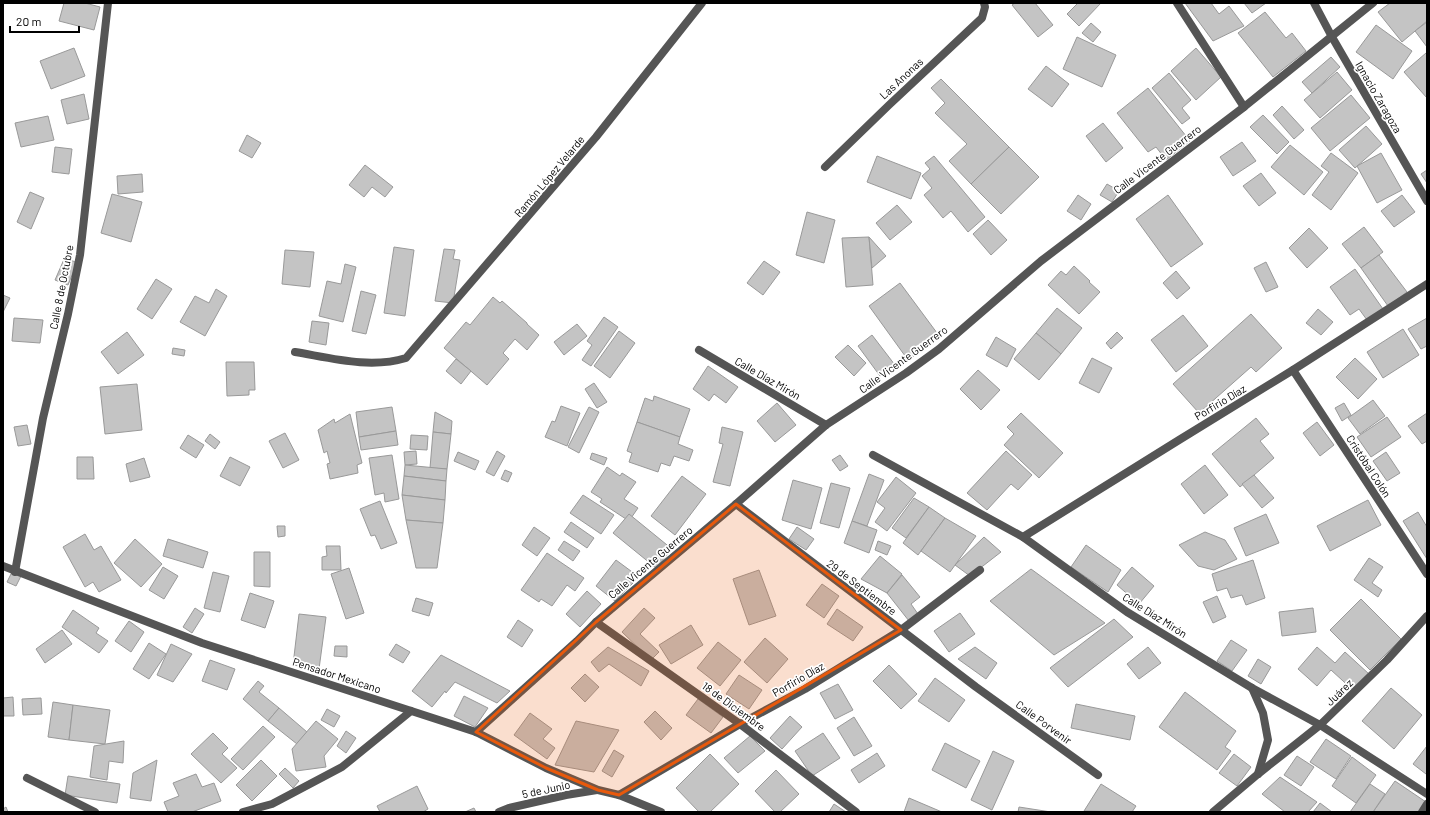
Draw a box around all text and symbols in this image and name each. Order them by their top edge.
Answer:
scale bar [10,8,79,34]
text: 20 m [16,14,42,28]
street label: Las Anonas [877,55,925,101]
street label: Ignacio Zaragoza [1353,59,1405,135]
street label: Calle Vicente Guerrero [1111,122,1203,196]
street label: Ramón López Velarde [511,133,587,219]
street label: Calle 8 de Octubre [46,244,76,330]
street label: Calle Vicente Guerrero [856,323,950,395]
street label: Calle Díaz Mirón [733,354,803,402]
street label: Porfirio Díaz [1192,382,1248,422]
street label: Cristóbal Colón [1344,432,1394,500]
street label: Calle Vicente Guerrero [605,523,695,601]
street label: 29 de Septiembre [825,557,899,617]
street label: Calle Díaz Mirón [1120,590,1190,640]
street label: Pensador Mexicano [291,655,383,695]
street label: Porfirio Díaz [770,659,826,699]
street label: Juárez [1323,676,1355,708]
street label: 18 de Diciembre [700,679,768,733]
street label: Calle Porvenir [1014,697,1074,747]
street label: 5 de Junio [521,778,571,800]

